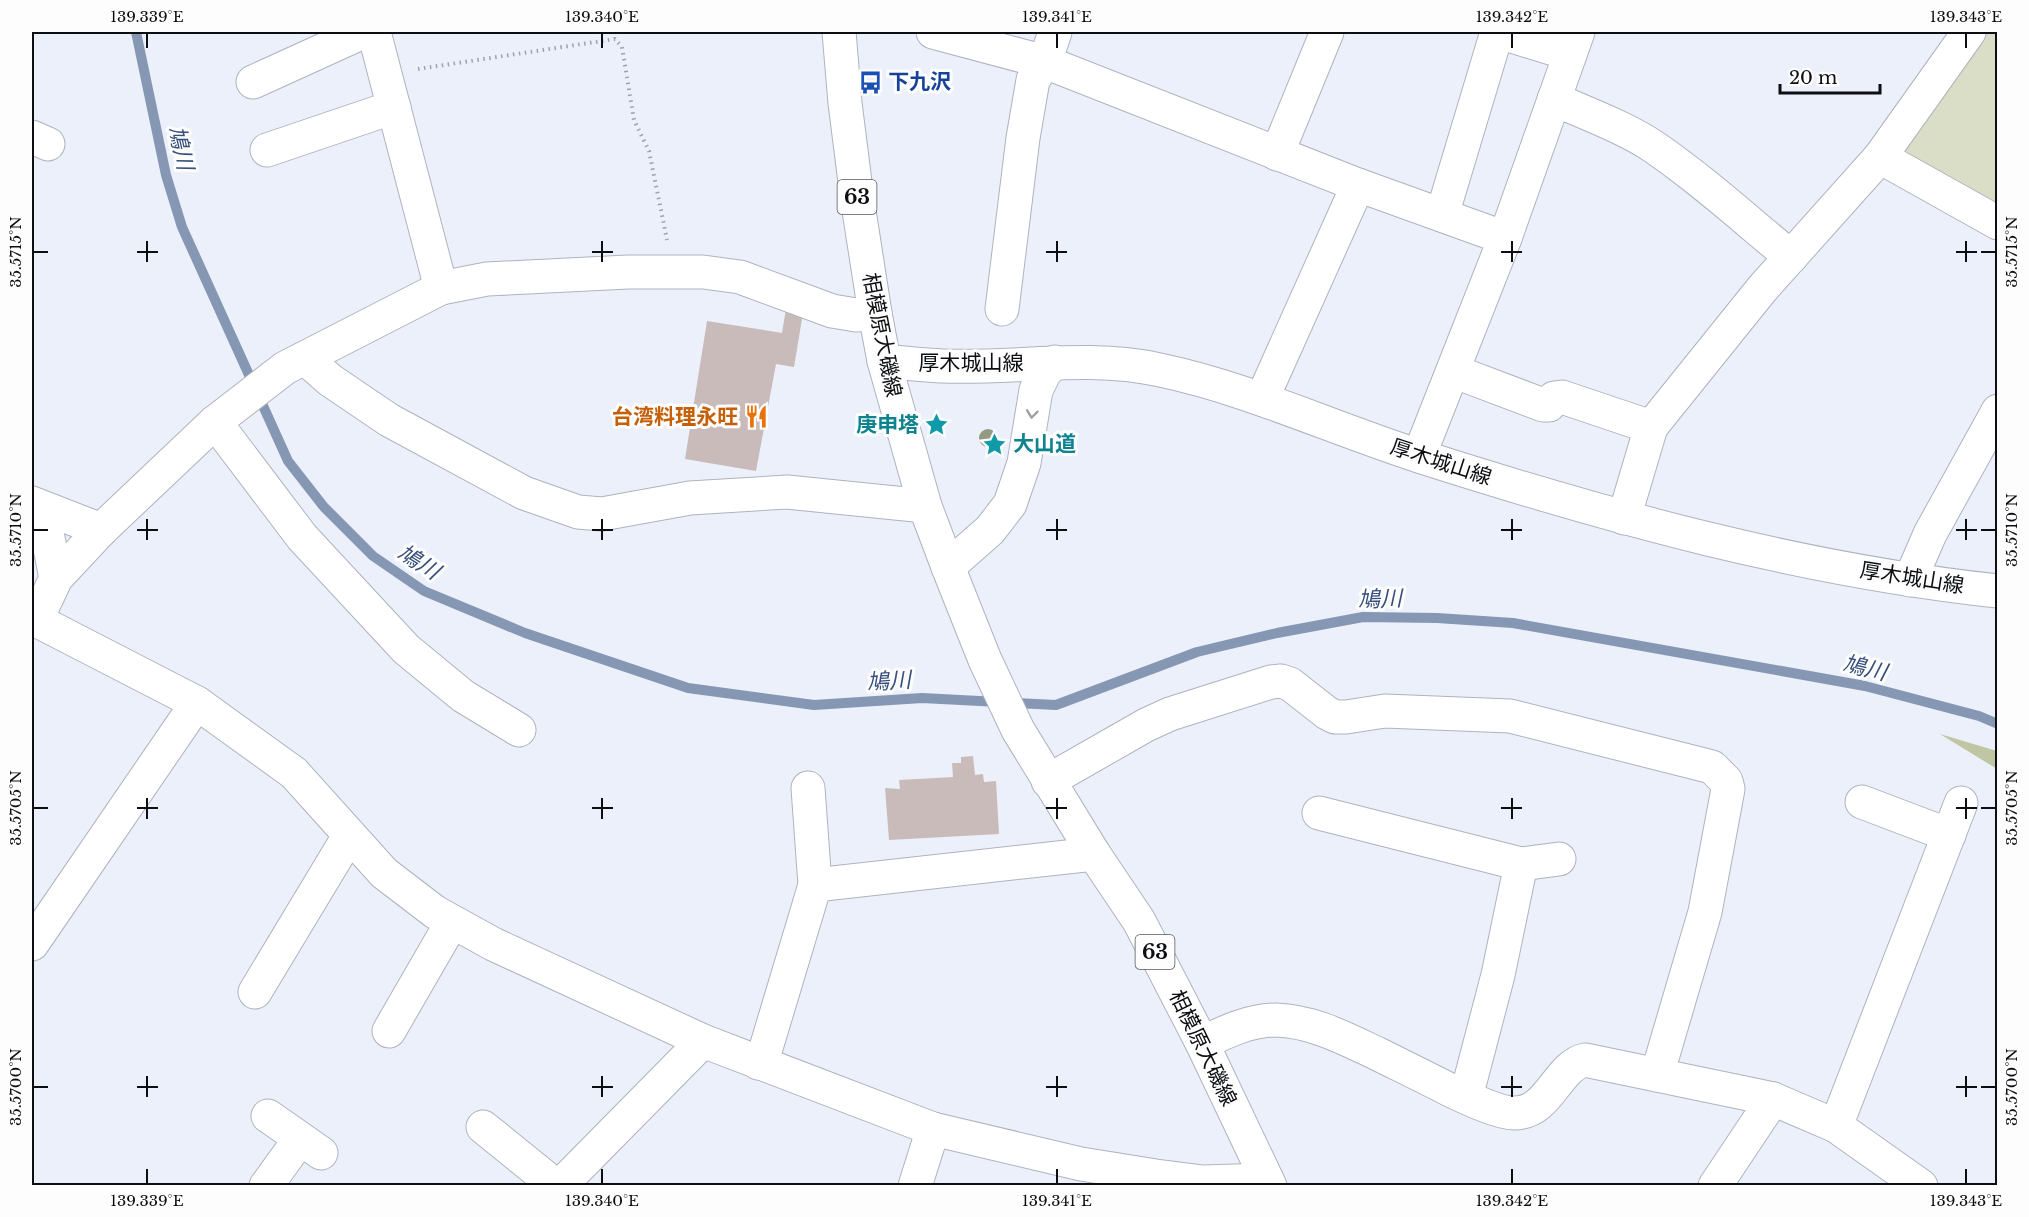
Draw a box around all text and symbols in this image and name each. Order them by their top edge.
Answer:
text: 139.339°E [110,7,184,26]
text: 139.340°E [565,7,639,26]
text: 139.341°E [1022,7,1092,26]
text: 139.342°E [1476,7,1548,26]
text: 139.343°E [1930,7,2002,26]
scale bar [1780,57,1880,95]
text: 20 m [1789,67,1837,89]
bus stop icon: 下九沢 [857,69,883,95]
place label: 下九沢 [888,69,951,95]
water label: 鳩川 [163,124,200,174]
road number: 63 [838,180,876,214]
text: 35.5715°N [6,216,25,288]
text: 35.5715°N [2002,216,2021,288]
street label: 相模原大磯線 [857,271,907,399]
street label: 厚木城山線 [919,350,1024,376]
place label: 台湾料理永旺 [612,404,738,430]
restaurant icon: 台湾料理永旺 [743,404,769,430]
one-way arrow [1027,410,1039,419]
place label: 庚申塔 [856,412,919,438]
place icon: 庚申塔 [924,412,950,438]
place icon: 大山道 [982,431,1008,457]
place label: 大山道 [1013,431,1076,457]
street label: 厚木城山線 [1387,433,1495,491]
text: 35.5710°N [6,493,25,567]
text: 35.5710°N [2002,493,2021,567]
water label: 鳩川 [393,539,447,586]
street label: 厚木城山線 [1858,557,1966,599]
water label: 鳩川 [1358,585,1404,613]
water label: 鳩川 [1841,650,1891,687]
water label: 鳩川 [866,666,914,696]
text: 35.5705°N [6,770,25,846]
text: 35.5705°N [2002,770,2021,846]
road number: 63 [1136,935,1174,969]
street label: 相模原大磯線 [1164,986,1242,1110]
text: 35.5700°N [6,1048,25,1126]
text: 35.5700°N [2002,1048,2021,1126]
text: 139.339°E [110,1191,184,1210]
text: 139.340°E [565,1191,639,1210]
text: 139.341°E [1022,1191,1092,1210]
text: 139.342°E [1476,1191,1548,1210]
text: 139.343°E [1930,1191,2002,1210]

